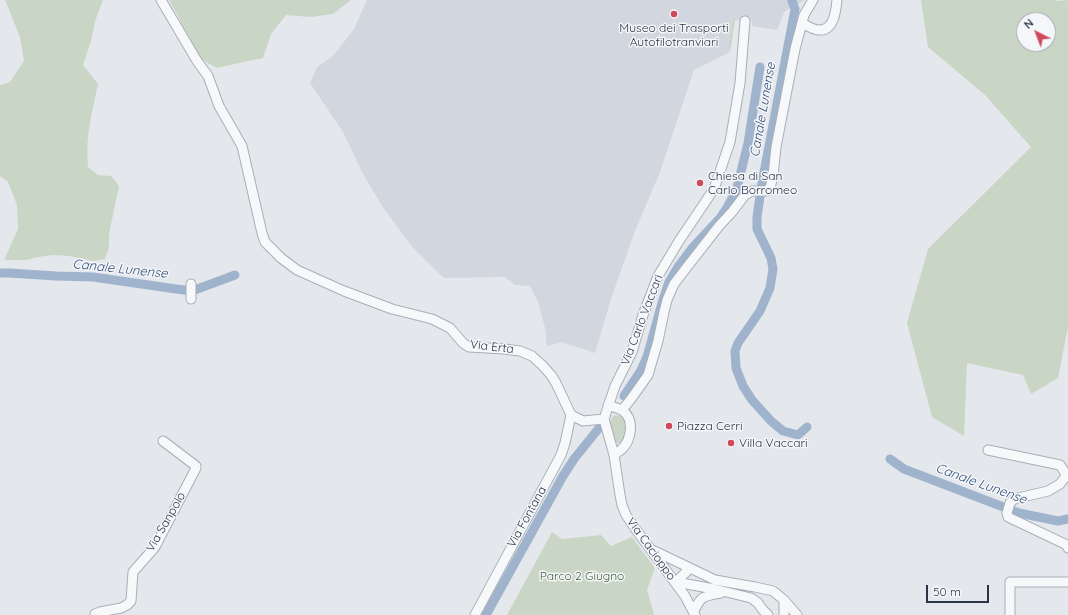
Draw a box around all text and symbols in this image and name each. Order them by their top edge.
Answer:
marker: Museo dei Trasporti Autofilotranviari [669,9,679,19]
north arrow [1016,12,1056,52]
text: N [1021,16,1036,32]
place label: Museo dei Trasporti Autofilotranviari [619,21,729,49]
water label: Canale Lunense [747,62,779,158]
place label: Chiesa di San Carlo Borromeo [708,169,797,197]
marker: Chiesa di San Carlo Borromeo [695,178,705,188]
water label: Canale Lunense [72,256,168,282]
street label: Via Carlo Vaccari [618,273,666,367]
street label: Via Erta [469,337,515,357]
place label: Piazza Cerri [677,419,742,433]
marker: Piazza Cerri [664,421,674,431]
place label: Villa Vaccari [739,436,808,450]
marker: Villa Vaccari [726,438,736,448]
water label: Canale Lunense [933,460,1029,508]
street label: Via Fontana [504,484,550,550]
street label: Via Sanpolo [143,490,189,554]
street label: Via Cacioppo [623,515,679,583]
park label: Parco 2 Giugno [540,569,624,583]
scale bar [928,577,991,603]
text: 50 m [933,584,961,599]

